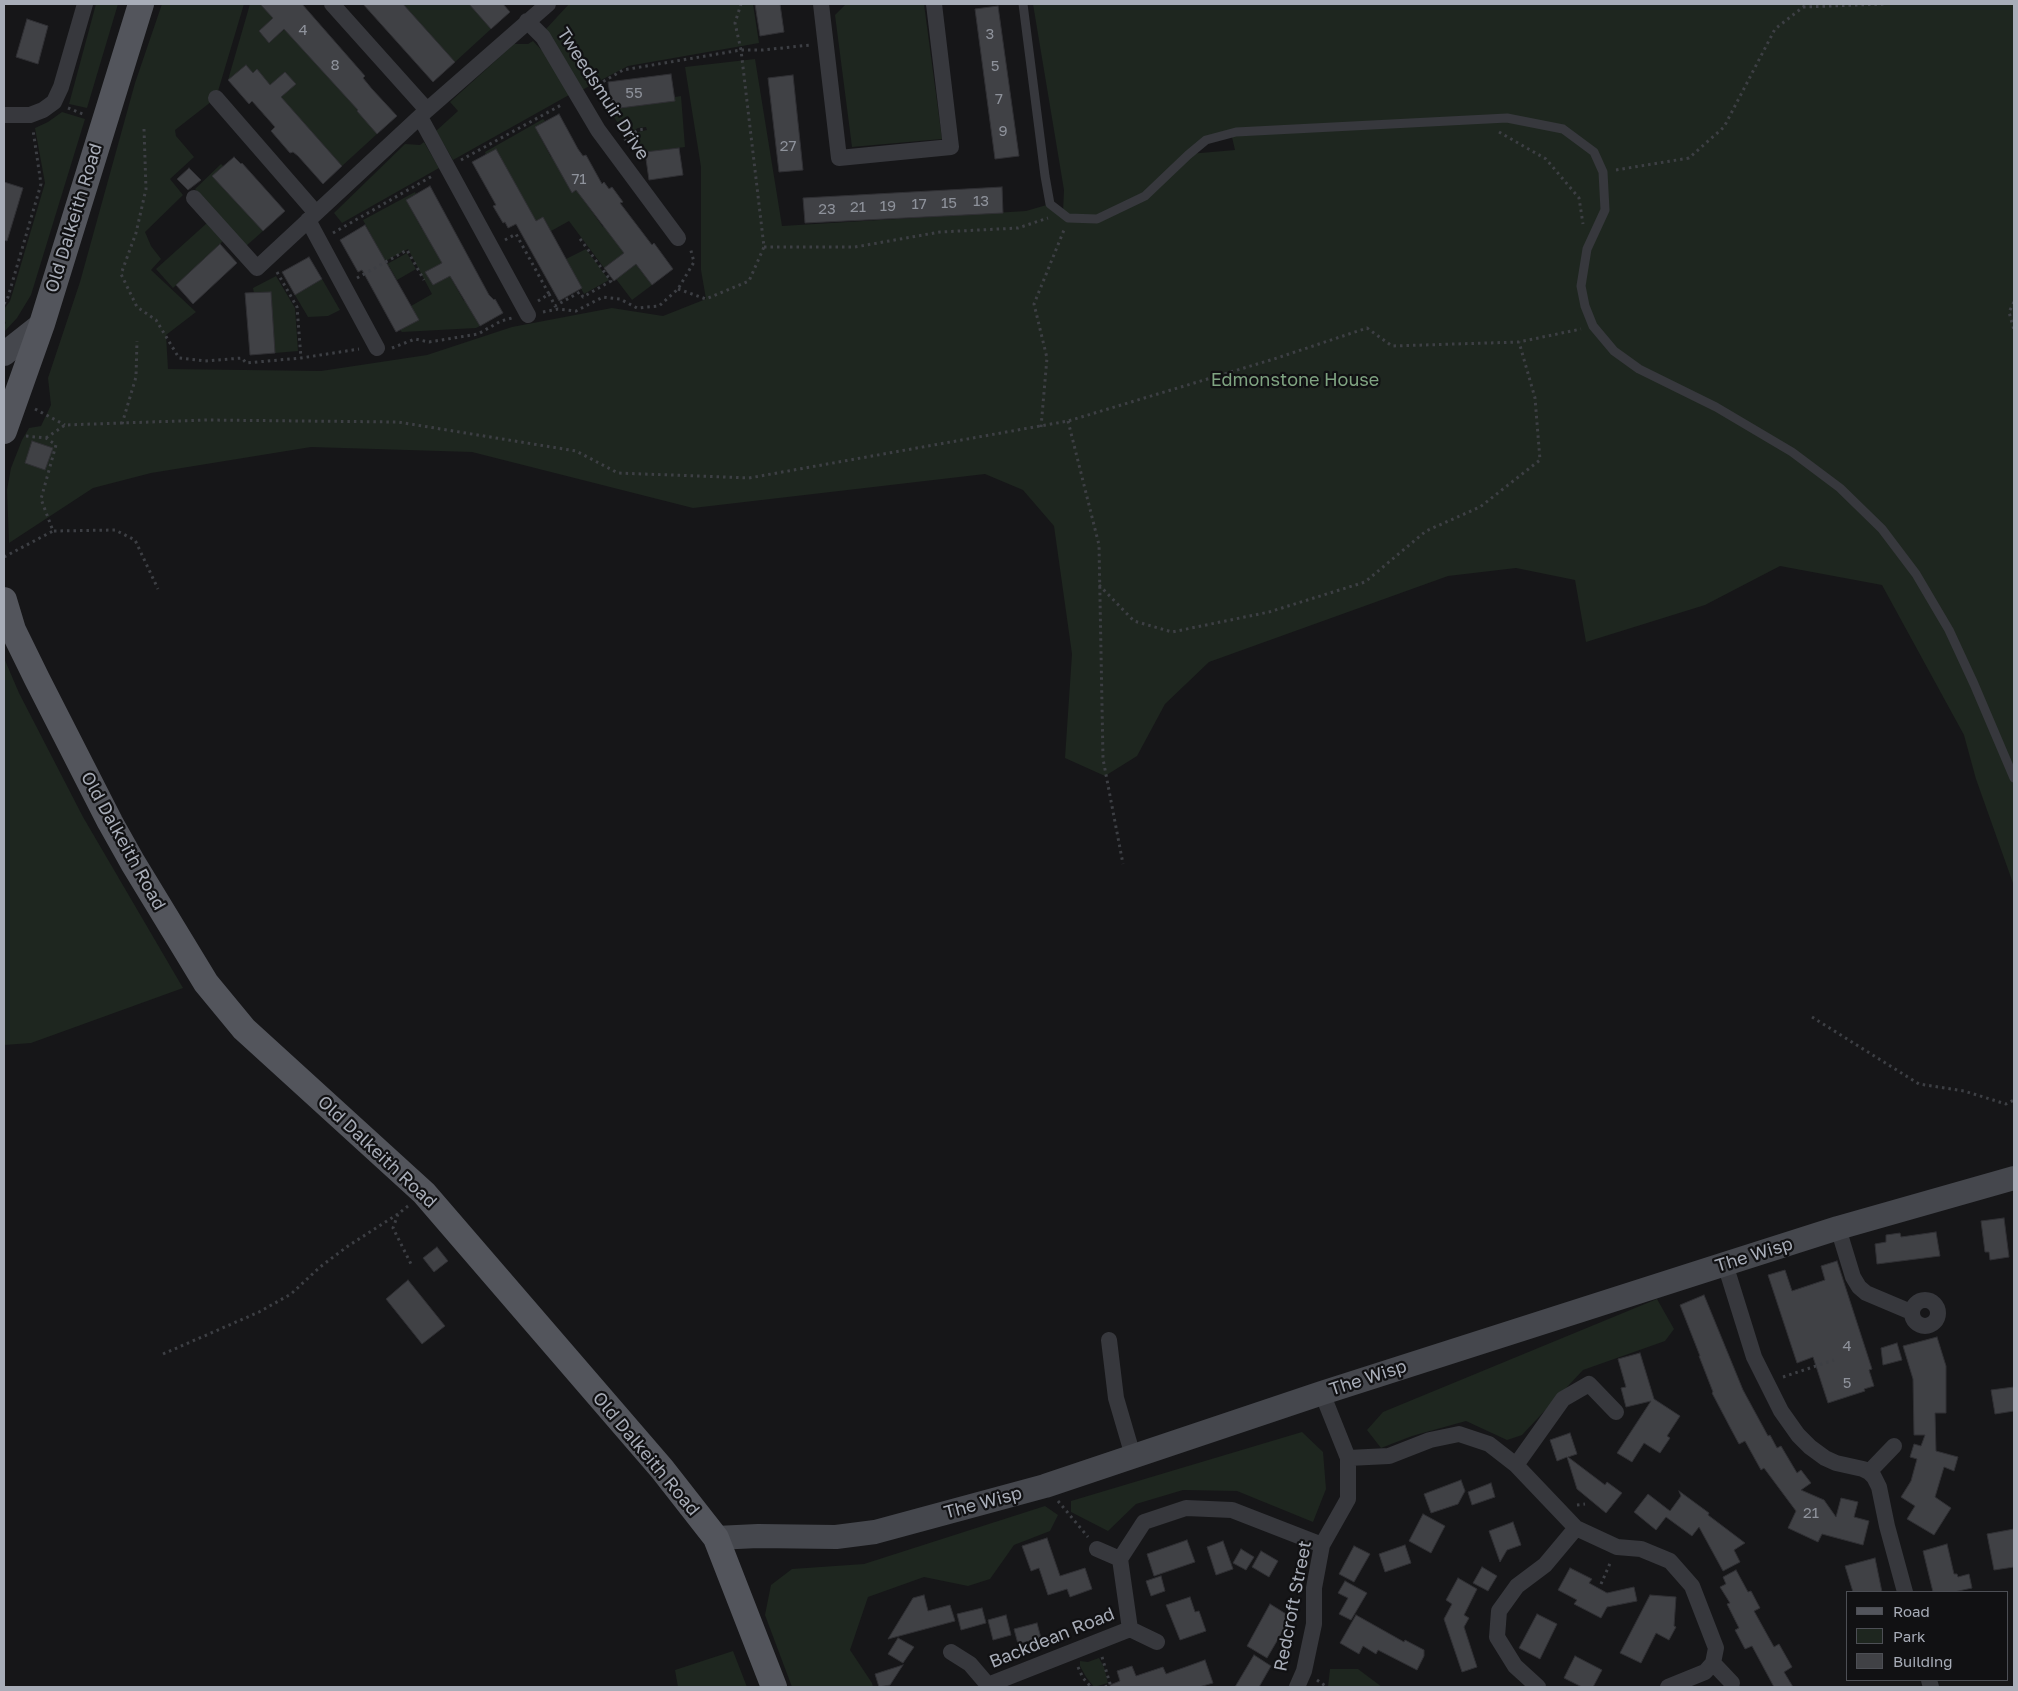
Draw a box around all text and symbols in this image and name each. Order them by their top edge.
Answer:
house number: 4 [298,21,308,39]
street label: Tweedsmuir Drive [552,24,654,164]
house number: 3 [986,25,994,43]
house number: 8 [330,56,340,74]
house number: 5 [991,57,999,75]
house number: 55 [625,84,643,102]
house number: 7 [995,90,1003,108]
house number: 9 [998,122,1008,140]
house number: 27 [780,137,796,155]
street label: Old Dalkeith Road [41,141,107,295]
house number: 71 [571,170,587,188]
house number: 13 [973,192,989,210]
house number: 15 [941,194,957,212]
house number: 17 [911,195,927,213]
house number: 19 [880,197,896,215]
house number: 21 [850,198,866,216]
house number: 23 [818,200,836,218]
park label: Edmonstone House [1211,369,1379,391]
street label: Old Dalkeith Road [76,768,170,914]
street label: Old Dalkeith Road [313,1091,441,1213]
street label: The Wisp [1713,1233,1795,1277]
house number: 4 [1842,1337,1852,1355]
street label: The Wisp [1327,1355,1409,1401]
house number: 5 [1843,1374,1851,1392]
street label: Old Dalkeith Road [588,1388,704,1520]
street label: The Wisp [942,1482,1024,1524]
house number: 21 [1803,1504,1819,1522]
street label: Redcroft Street [1270,1539,1316,1673]
legend [1846,1591,2008,1681]
text: Road [1893,1602,1930,1620]
street label: Backdean Road [986,1603,1118,1673]
text: Park [1893,1627,1925,1645]
text: Building [1893,1652,1953,1670]

